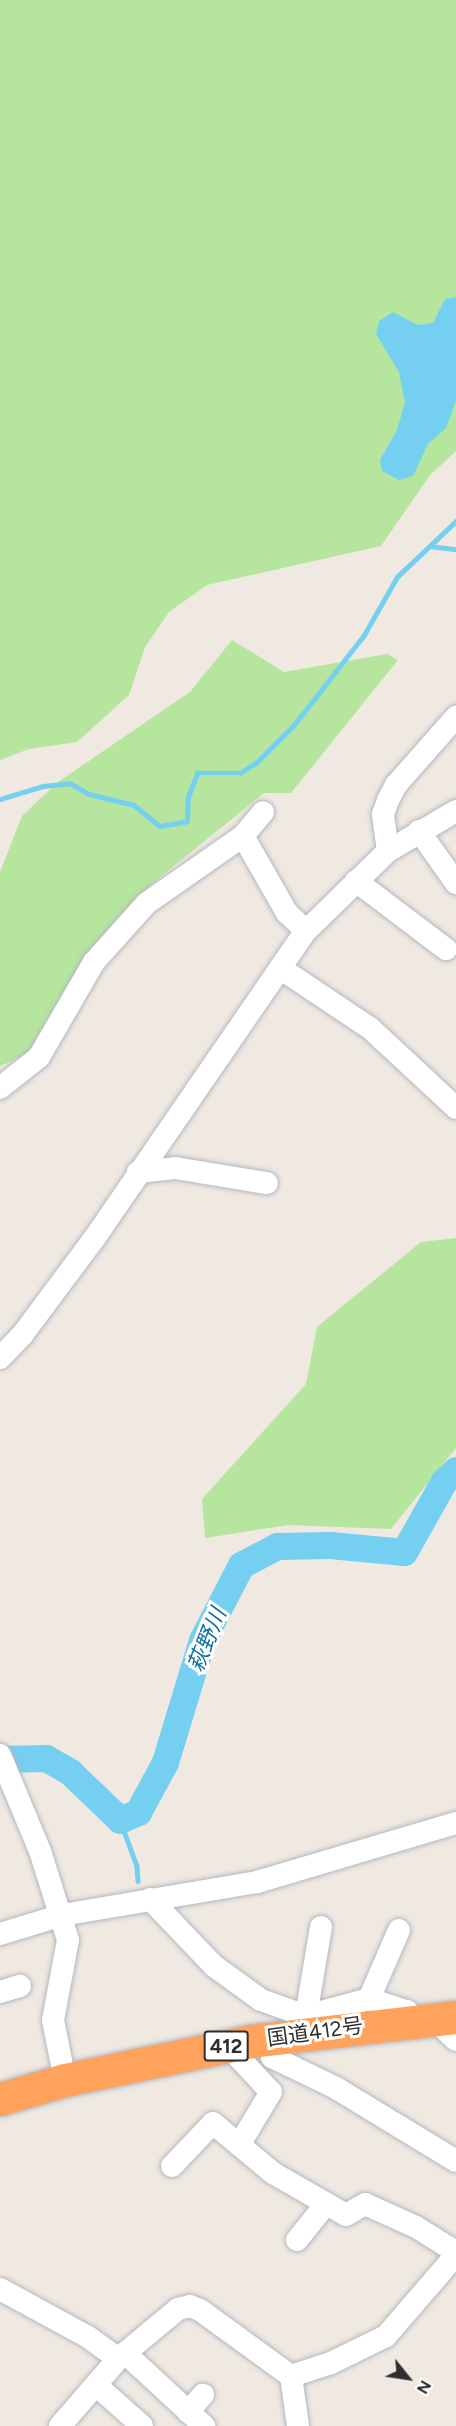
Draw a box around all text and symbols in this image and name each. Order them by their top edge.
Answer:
water label: 萩野川 [182,1604,232,1676]
street label: 国道412号 [265,2013,365,2051]
road number: 412 [204,2029,248,2063]
north arrow [378,2348,438,2408]
text: N [413,2377,435,2397]

